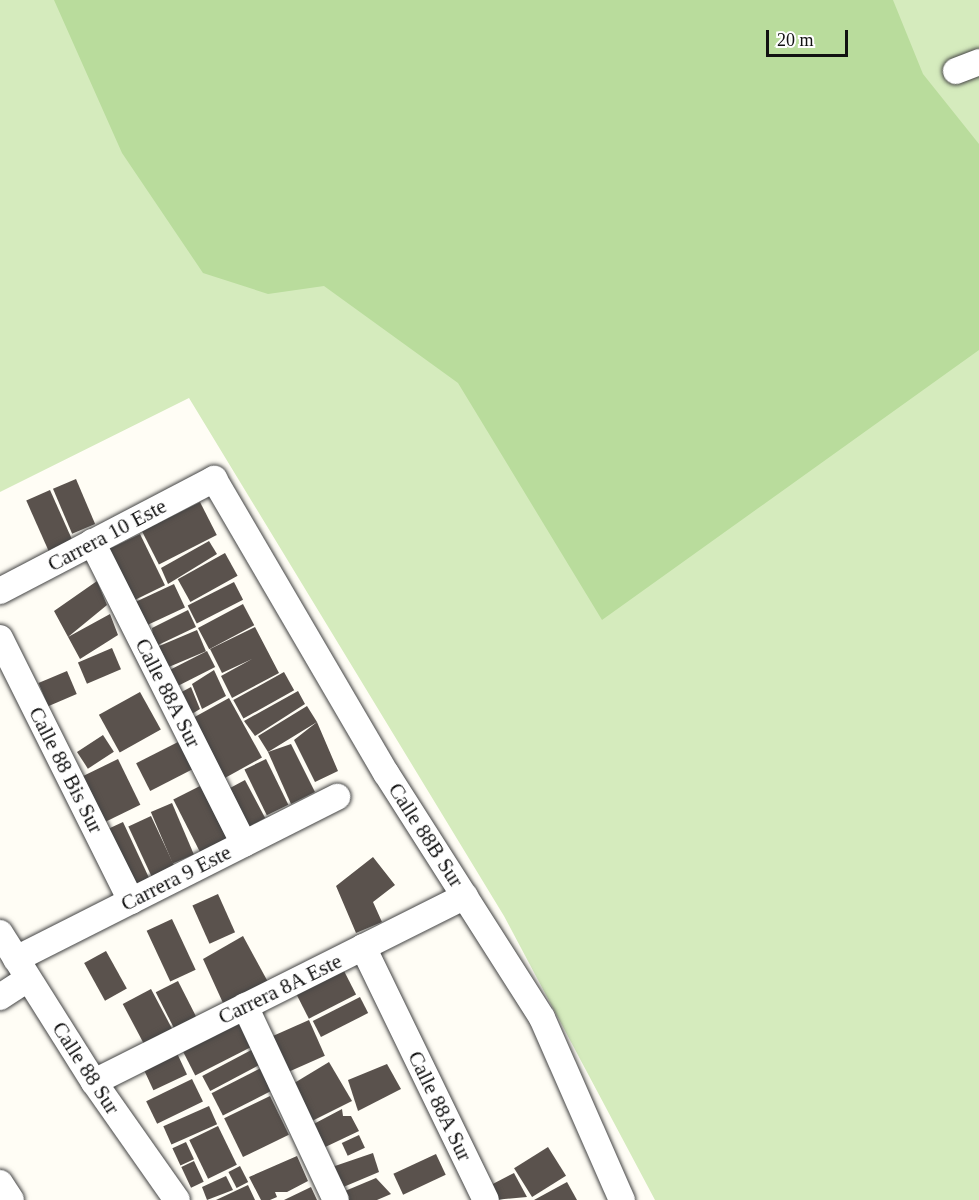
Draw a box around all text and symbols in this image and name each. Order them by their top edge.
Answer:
scale bar [769,18,852,56]
text: 20 m [777,30,814,50]
street label: Carrera 10 Este [43,493,171,577]
street label: Calle 88A Sur [129,634,207,752]
street label: Calle 88 Bis Sur [23,703,109,837]
street label: Calle 88B Sur [383,778,469,892]
street label: Carrera 9 Este [117,840,235,916]
street label: Carrera 8A Este [214,948,346,1030]
street label: Calle 88 Sur [47,1017,125,1119]
street label: Calle 88A Sur [402,1046,478,1166]

